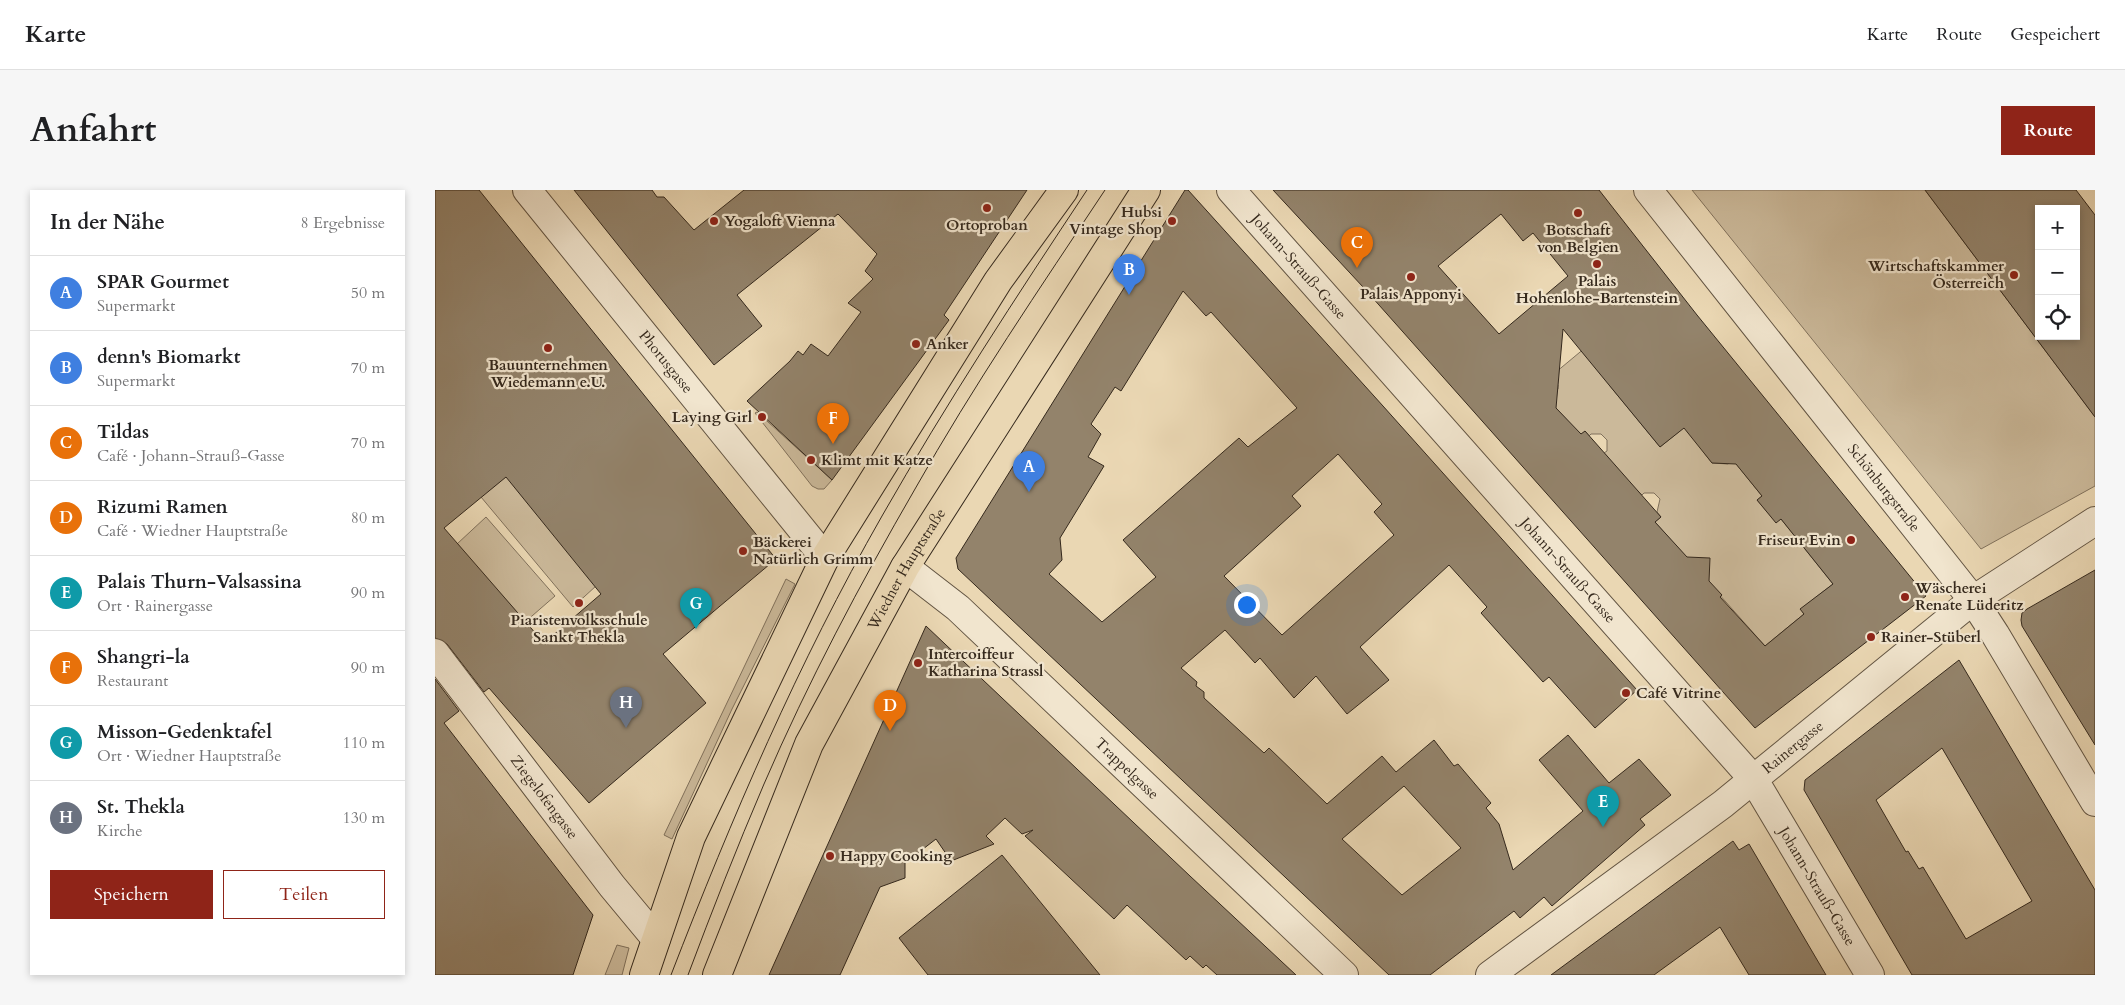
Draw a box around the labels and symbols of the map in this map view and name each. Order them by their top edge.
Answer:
marker: Ortoproban [981,202,993,214]
place label: Hubsi Vintage Shop [1069,202,1162,239]
marker: Botschaft von Belgien [1572,207,1584,219]
street label: Johann-Strauß-Gasse [1245,208,1351,324]
place label: Yogaloft Vienna [724,211,836,231]
marker: Yogaloft Vienna [708,215,720,227]
place label: Ortoproban [946,215,1028,235]
marker: Hubsi Vintage Shop [1166,215,1178,227]
place label: Botschaft von Belgien [1537,220,1619,257]
pin: C [1341,227,1373,268]
pin: B [1113,254,1145,295]
place label: Wirtschaftskammer Österreich [1867,256,2005,293]
marker: Palais Hohenlohe-Bartenstein [1591,258,1603,270]
marker: Wirtschaftskammer Österreich [2008,269,2020,281]
marker: Palais Apponyi [1405,271,1417,283]
place label: Palais Hohenlohe-Bartenstein [1516,271,1679,308]
place label: Palais Apponyi [1360,284,1462,304]
street label: Phorusgasse [634,326,698,398]
place label: Anker [926,334,969,354]
marker: Anker [910,338,922,350]
marker: Bauunternehmen Wiedemann e.U. [542,342,554,354]
place label: Bauunternehmen Wiedemann e.U. [488,355,608,392]
pin: F [817,403,849,444]
place label: Laying Girl [672,407,753,427]
marker: Laying Girl [756,411,768,423]
street label: Schönburgstraße [1843,440,1925,536]
place label: Klimt mit Katze [821,450,933,470]
pin: A [1013,451,1045,492]
marker: Klimt mit Katze [805,454,817,466]
street label: Wiedner Hauptstraße [862,504,950,634]
street label: Johann-Strauß-Gasse [1514,512,1620,627]
place label: Friseur Evin [1757,530,1841,550]
place label: Bäckerei Natürlich Grimm [753,532,873,569]
marker: Friseur Evin [1845,534,1857,546]
marker: Bäckerei Natürlich Grimm [737,545,749,557]
place label: Wäscherei Renate Lüderitz [1914,578,2024,615]
pin: G [680,588,712,629]
marker: Wäscherei Renate Lüderitz [1899,591,1911,603]
your location [1234,592,1260,618]
marker: Piaristenvolksschule Sankt Thekla [573,597,585,609]
place label: Piaristenvolksschule Sankt Thekla [510,610,648,647]
place label: Rainer-Stüberl [1881,627,1981,647]
marker: Rainer-Stüberl [1865,631,1877,643]
place label: Intercoiffeur Katharina Strassl [928,644,1044,681]
marker: Intercoiffeur Katharina Strassl [912,657,924,669]
place label: Café Vitrine [1636,683,1721,703]
pin: H [610,687,642,728]
marker: Café Vitrine [1620,687,1632,699]
pin: D [874,690,906,731]
street label: Rainergasse [1758,716,1828,778]
street label: Trappelgasse [1090,733,1163,804]
street label: Ziegelofengasse [506,751,583,843]
pin: E [1587,786,1619,827]
street label: Johann-Strauß-Gasse [1773,821,1860,949]
place label: Happy Cooking [840,846,952,866]
marker: Happy Cooking [824,850,836,862]

